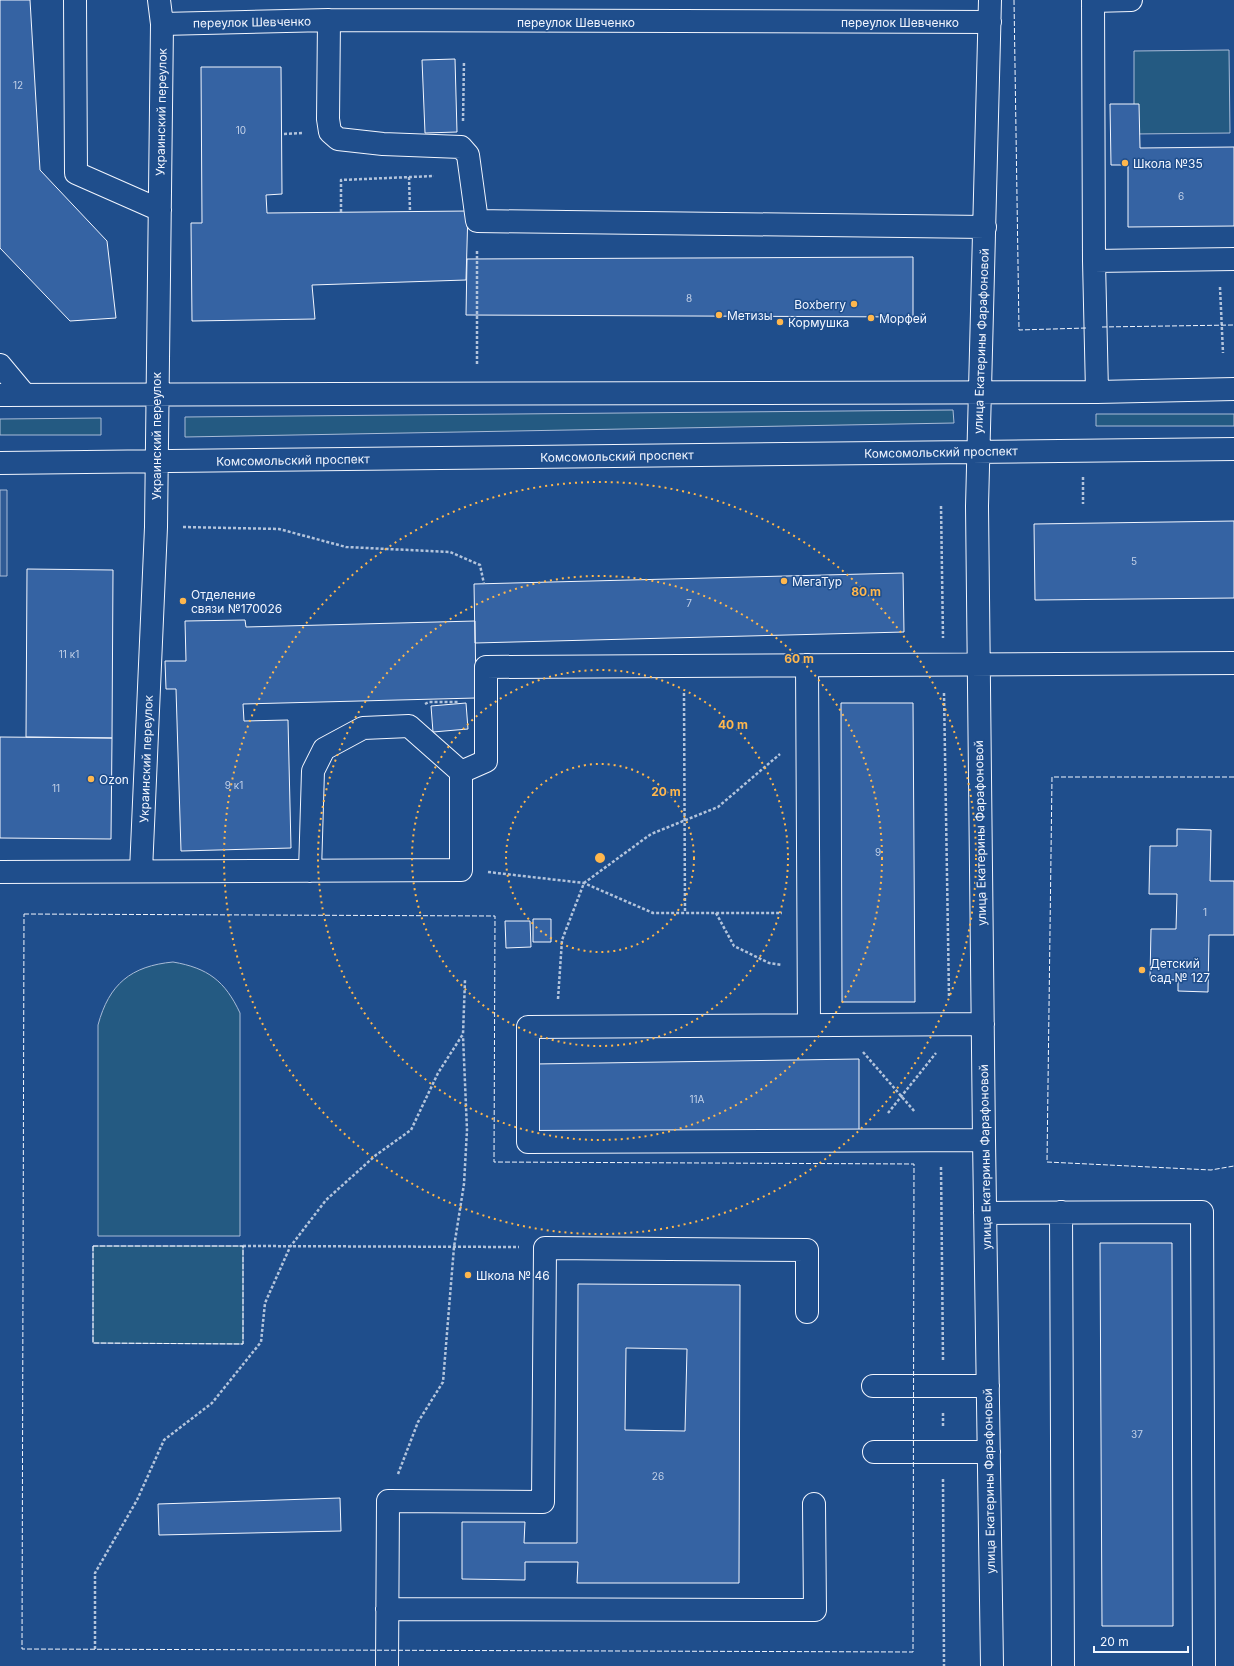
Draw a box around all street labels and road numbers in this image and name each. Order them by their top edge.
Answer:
street label: переулок Шевченко [193,13,311,31]
street label: переулок Шевченко [517,15,635,30]
street label: переулок Шевченко [841,15,959,30]
street label: Украинский переулок [152,47,170,176]
street label: улица Екатерины Фарафоновой [970,248,992,434]
street label: Украинский переулок [149,372,164,500]
street label: Комсомольский проспект [864,443,1018,461]
street label: Комсомольский проспект [540,447,694,465]
street label: Комсомольский проспект [216,451,370,469]
street label: Украинский переулок [136,694,156,823]
street label: улица Екатерины Фарафоновой [971,740,989,926]
street label: улица Екатерины Фарафоновой [976,1064,994,1250]
street label: улица Екатерины Фарафоновой [980,1388,998,1574]

